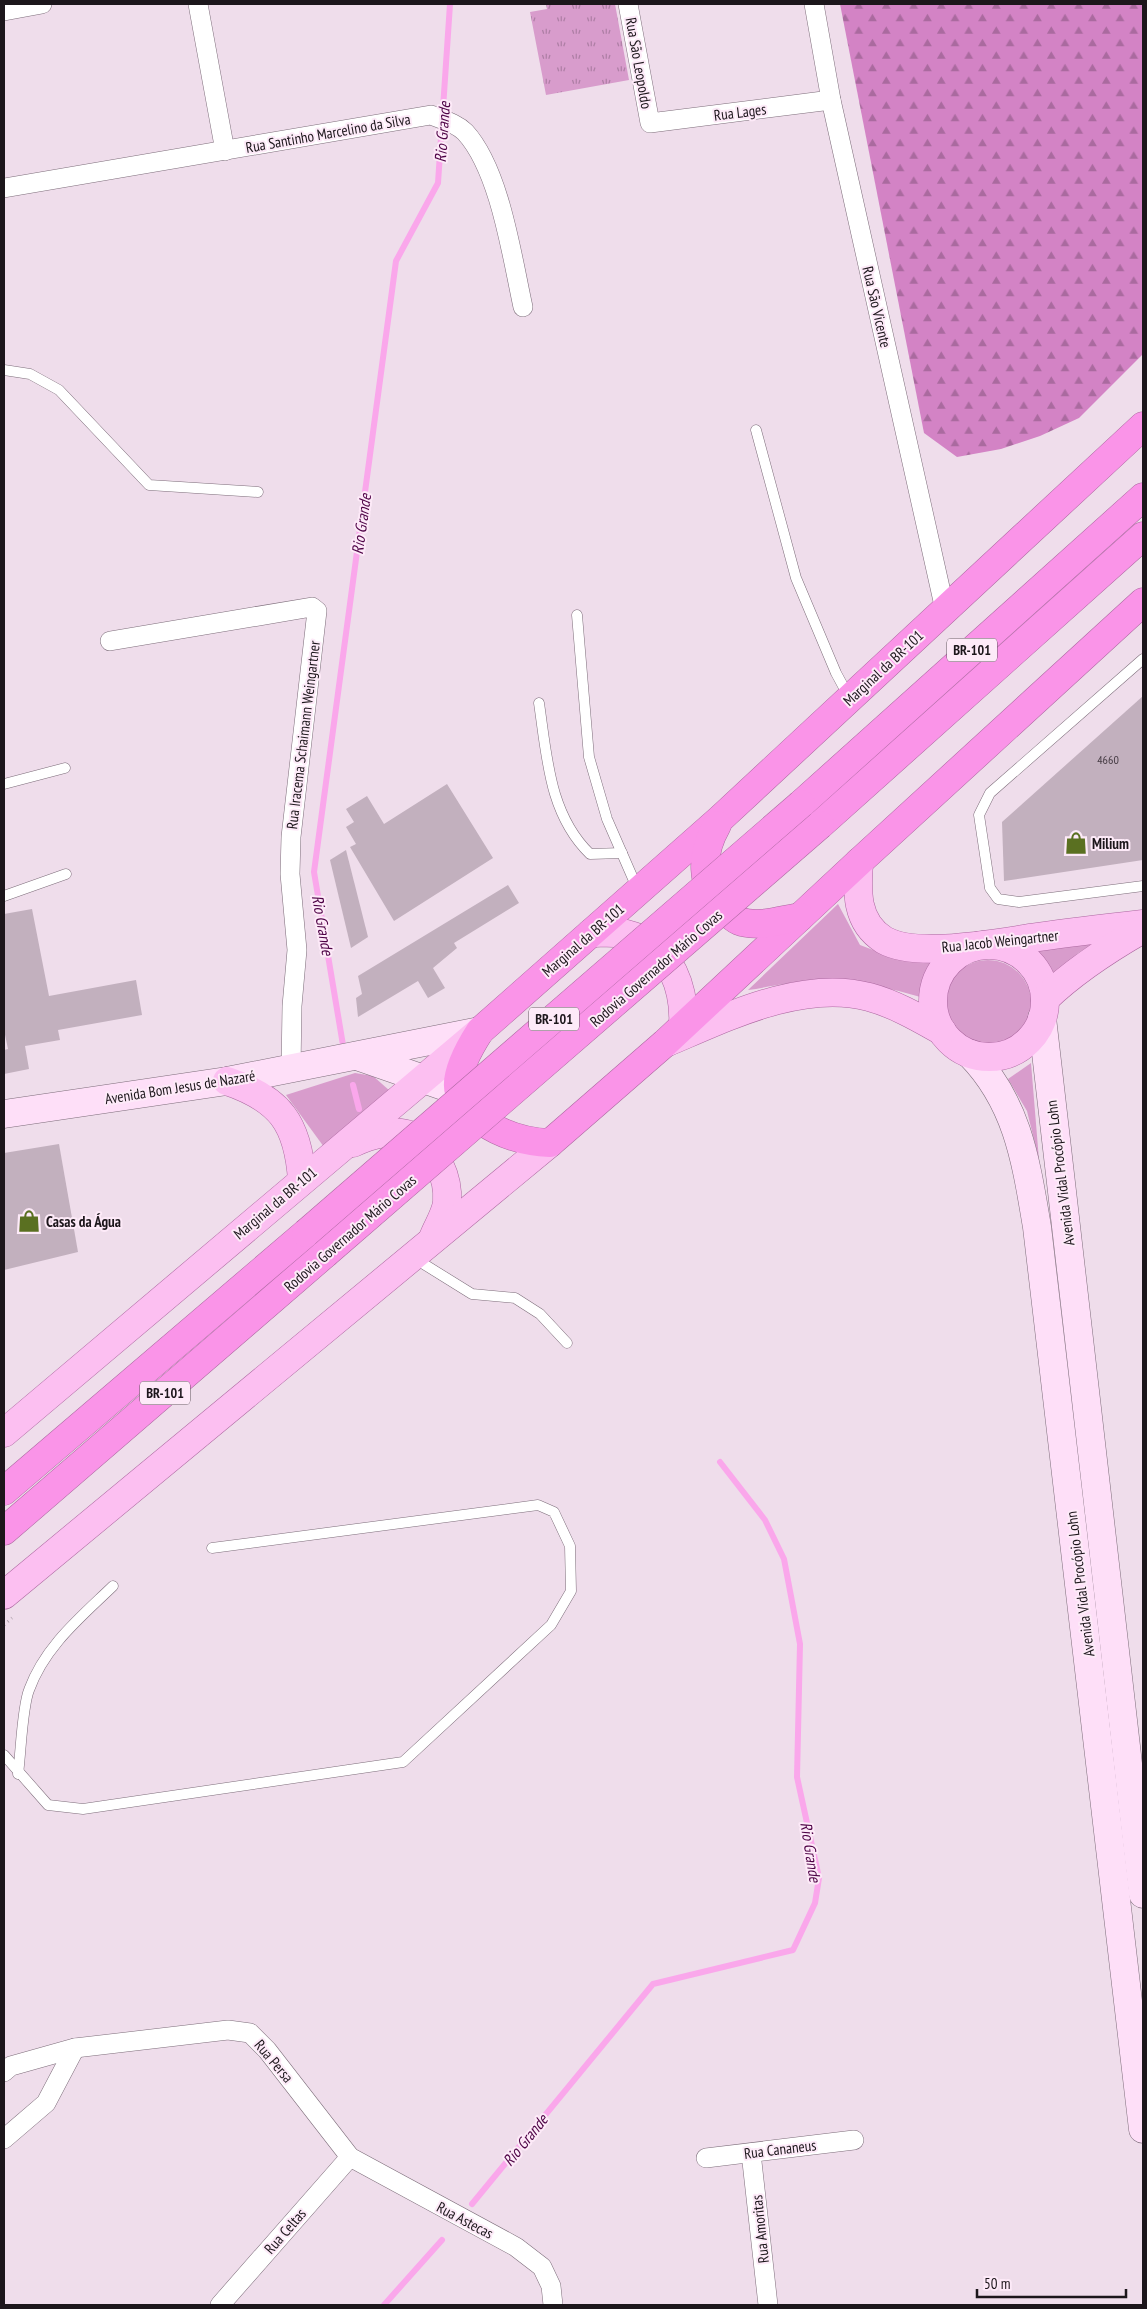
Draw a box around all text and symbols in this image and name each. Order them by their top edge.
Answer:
street label: Rua São Leopoldo [622,16,656,110]
street label: Rua Lages [713,99,767,125]
water label: Rio Grande [430,100,454,163]
street label: Rua Santinho Marcelino da Silva [244,109,412,157]
street label: Rua São Vicente [858,264,896,350]
water label: Rio Grande [347,491,375,555]
street label: Marginal da BR-101 [839,626,927,710]
road number: BR-101 [947,638,997,662]
street label: Rua Iracema Schaimann Weingartner [282,639,324,830]
house number: 4660 [1097,752,1119,767]
shop icon: Milium [1063,830,1089,856]
place label: Milium [1092,834,1129,853]
water label: Rio Grande [308,893,338,958]
street label: Marginal da BR-101 [538,899,628,981]
street label: Rodovia Governador Mário Covas [586,905,726,1031]
street label: Rua Jacob Weingartner [941,925,1060,957]
road number: BR-101 [529,1008,579,1030]
street label: Avenida Bom Jesus de Nazaré [103,1066,257,1108]
street label: Avenida Vidal Procópio Lohn [1042,1099,1078,1247]
street label: Marginal da BR-101 [230,1163,320,1243]
street label: Rodovia Governador Mário Covas [280,1170,420,1296]
shop icon: Casas da Água [16,1208,42,1234]
place label: Casas da Água [46,1212,121,1231]
road number: BR-101 [140,1382,190,1405]
street label: Avenida Vidal Procópio Lohn [1062,1510,1098,1658]
water label: Rio Grande [796,1820,826,1885]
street label: Rua Persa [250,2036,298,2086]
water label: Rio Grande [498,2109,553,2170]
street label: Rua Cananeus [743,2135,817,2163]
street label: Rua Amoritas [747,2194,773,2264]
street label: Rua Astecas [434,2197,496,2243]
street label: Rua Celtas [260,2204,310,2258]
scale bar [977,2266,1126,2298]
text: 50 m [984,2274,1010,2293]

